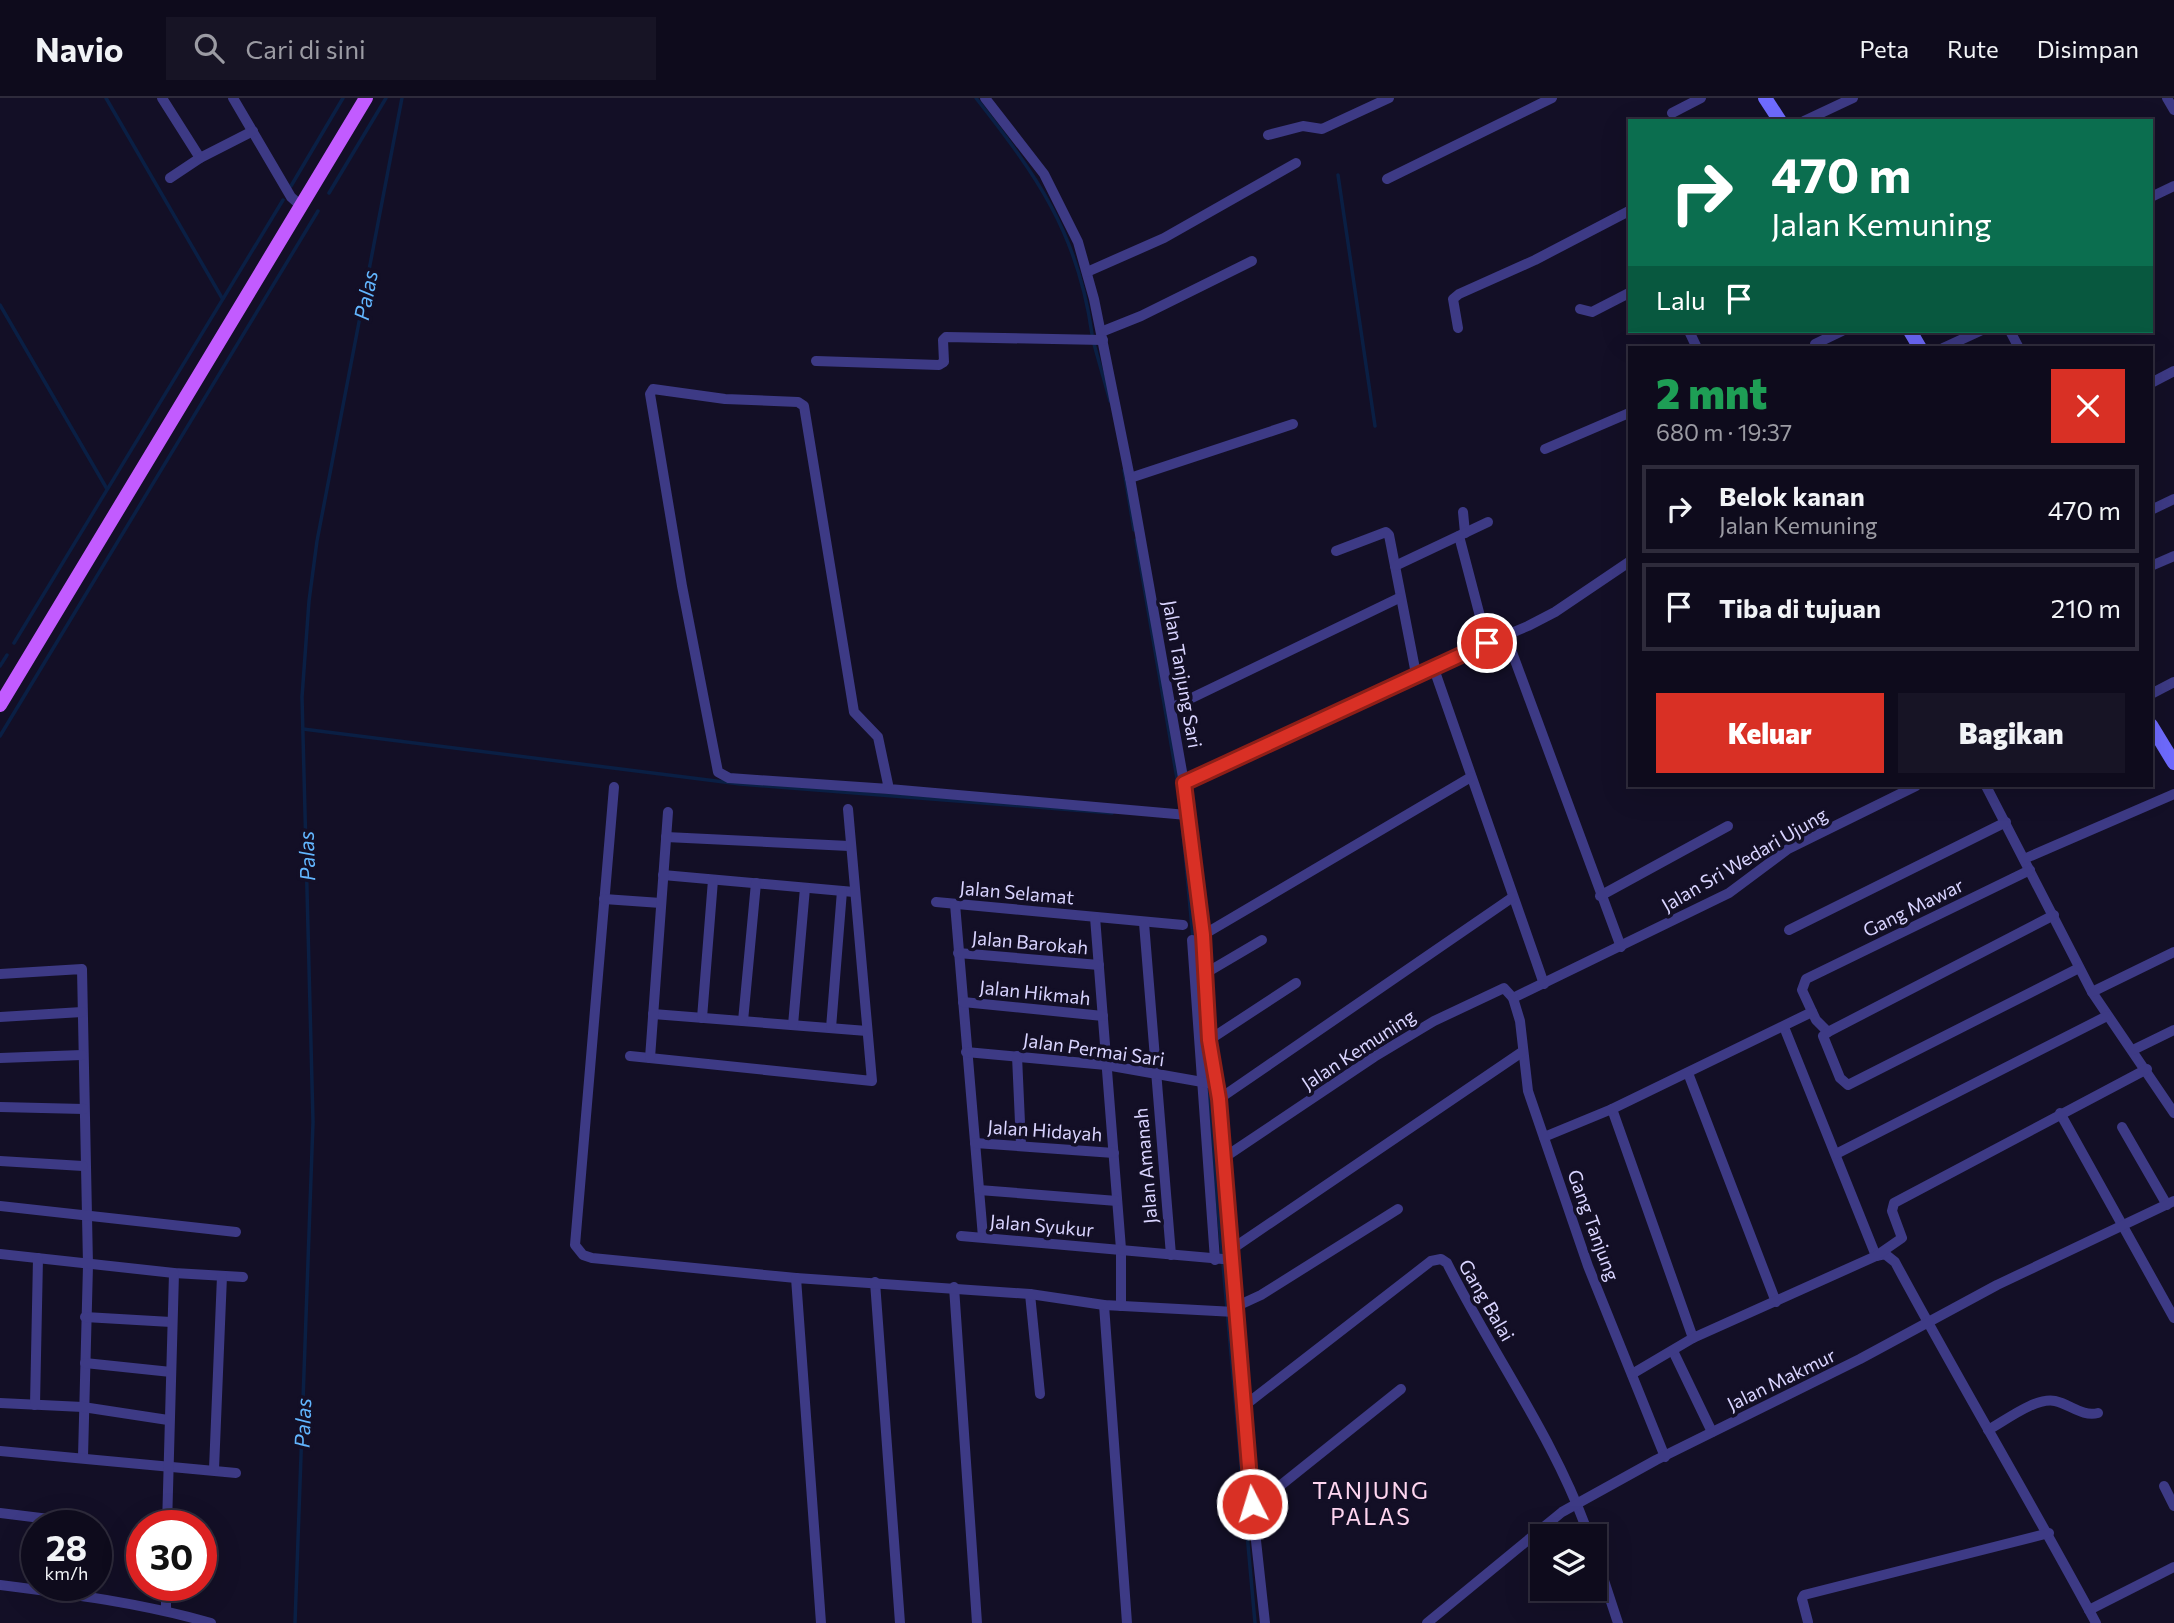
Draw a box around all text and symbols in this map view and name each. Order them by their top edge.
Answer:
search box [166,17,656,80]
text: Navio [35,28,124,69]
icon: search [190,29,228,67]
text: Cari di sini [246,33,366,64]
text: Peta [1859,34,1909,63]
text: Rute [1947,34,1999,63]
text: Disimpan [2037,34,2139,63]
text: 470 m [1771,143,1911,203]
icon: right [1656,147,1747,238]
text: Jalan Kemuning [1771,203,1992,243]
water label: Palas [348,268,382,322]
icon: arrive [1720,280,1758,318]
text: Lalu [1656,284,1706,315]
text: 2 mnt [1656,366,1767,418]
button: close [2051,369,2125,443]
text: 680 m · 19:37 [1656,418,1792,446]
text: Belok kanan [1719,480,1865,511]
icon: right [1660,490,1698,528]
text: 470 m [2048,494,2121,525]
text: Jalan Kemuning [1719,511,1878,539]
icon: arrive [1660,588,1698,626]
text: Tiba di tujuan [1719,592,1881,623]
text: 210 m [2051,592,2121,623]
street label: Jalan Tanjung Sari [1159,598,1207,750]
pin [1457,613,1517,673]
icon: arrive [1468,624,1506,662]
button: Keluar [1656,693,1884,773]
button: Bagikan [1898,693,2125,773]
street label: Jalan Sri Wedari Ujung [1657,802,1831,916]
water label: Palas [293,831,319,881]
street label: Gang Mawar [1859,873,1967,941]
street label: Jalan Selamat [959,876,1075,908]
street label: Jalan Barokah [971,925,1089,959]
street label: Jalan Hikmah [978,975,1092,1009]
street label: Jalan Kemuning [1297,1004,1419,1094]
street label: Jalan Permai Sari [1022,1028,1166,1070]
street label: Jalan Amanah [1128,1107,1162,1225]
street label: Jalan Hidayah [987,1115,1103,1145]
street label: Gang Tanjung [1563,1166,1625,1284]
street label: Jalan Syukur [989,1209,1095,1241]
street label: Gang Balai [1454,1255,1520,1345]
street label: Jalan Makmur [1723,1343,1839,1415]
water label: Palas [289,1398,315,1448]
position arrow [1215,1467,1289,1541]
district label: TANJUNG PALAS [1312,1476,1430,1530]
speed limit sign: 30 [126,1510,217,1601]
map controls [1530,1524,1607,1601]
button: layers [1530,1524,1607,1601]
text: 28 [46,1525,87,1568]
text: km/h [45,1562,88,1584]

